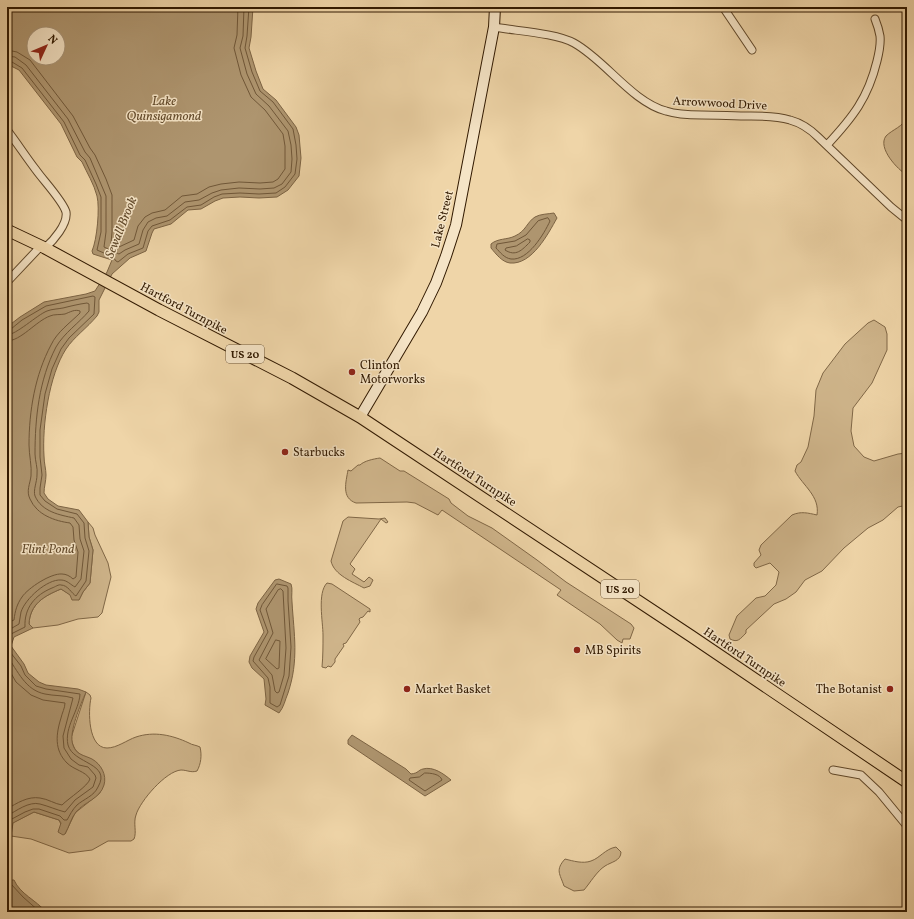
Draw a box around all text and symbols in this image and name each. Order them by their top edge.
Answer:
north arrow [26,26,66,66]
text: N [44,32,60,48]
water label: Lake Quinsigamond [127,93,201,126]
street label: Arrowwood Drive [672,94,768,114]
street label: Lake Street [428,189,458,250]
water label: Sewall Brook [101,194,142,261]
street label: Hartford Turnpike [137,279,230,339]
road number: US 20 [226,345,264,363]
place label: Clinton Motorworks [360,358,425,388]
marker: Clinton Motorworks [347,367,357,377]
place label: Starbucks [293,445,345,461]
street label: Hartford Turnpike [430,445,520,511]
marker: Starbucks [280,447,290,457]
water label: Flint Pond [21,541,75,559]
road number: US 20 [601,580,639,598]
street label: Hartford Turnpike [700,624,789,692]
place label: MB Spirits [585,643,641,659]
marker: MB Spirits [572,645,582,655]
place label: Market Basket [415,682,491,698]
place label: The Botanist [816,682,882,698]
marker: Market Basket [402,684,412,694]
marker: The Botanist [885,684,895,694]

